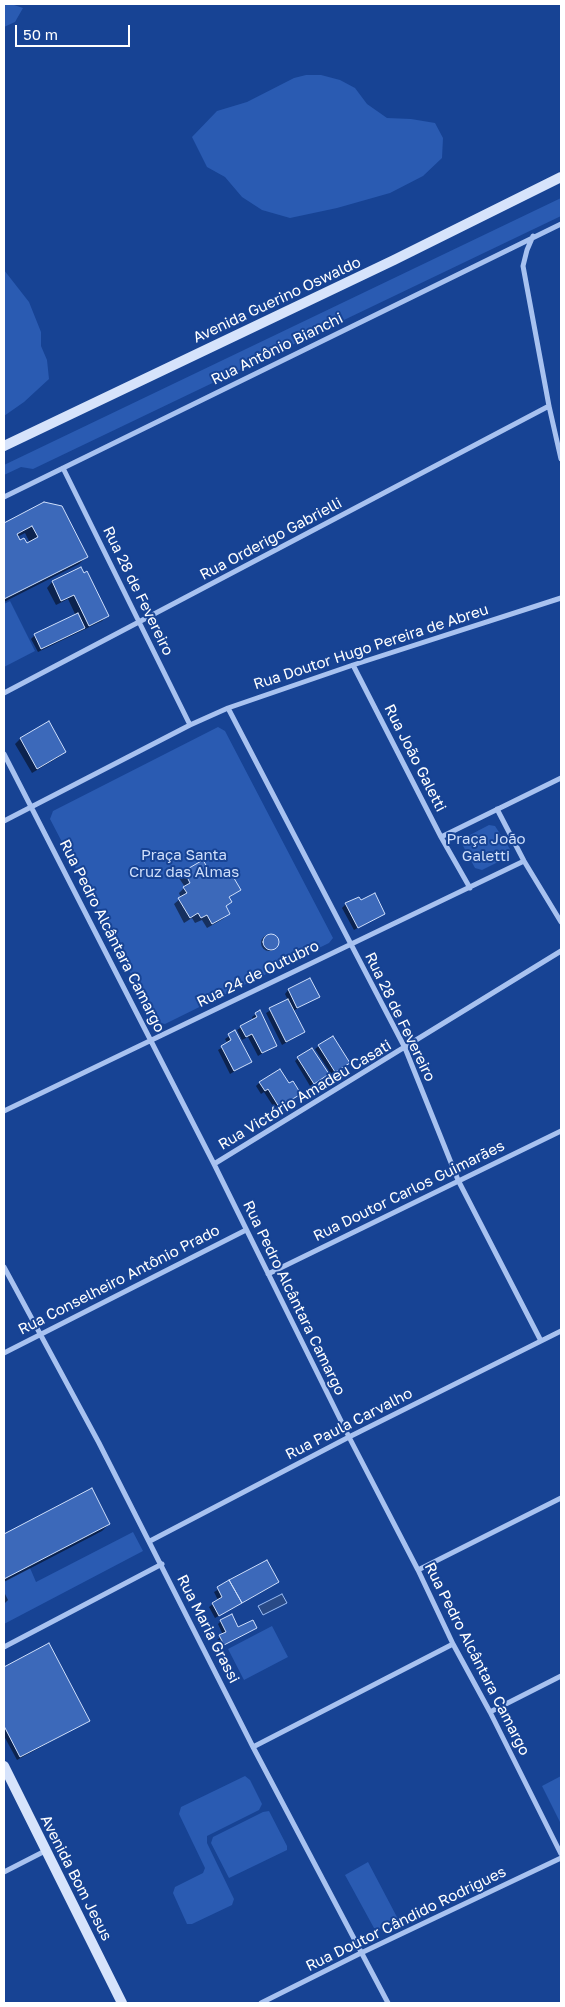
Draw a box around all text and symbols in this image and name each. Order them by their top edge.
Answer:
scale bar [18,15,132,47]
text: 50 m [23,25,58,43]
street label: Avenida Guerino Oswaldo [190,253,364,347]
street label: Rua Antônio Bianchi [208,309,346,389]
street label: Rua Orderigo Gabrielli [197,494,345,584]
street label: Rua 28 de Fevereiro [99,523,177,659]
street label: Rua Doutor Hugo Pereira de Abreu [251,600,491,694]
street label: Rua João Galetti [380,701,450,815]
park label: Praça João Galetti [446,830,526,865]
street label: Rua Pedro Alcântara Camargo [55,837,169,1035]
park label: Praça Santa Cruz das Almas [129,846,239,881]
street label: Rua 24 de Outubro [194,937,322,1011]
street label: Rua 28 de Fevereiro [361,949,439,1085]
street label: Rua Victório Amadeu Casati [215,1036,395,1154]
street label: Rua Doutor Carlos Guimarães [310,1137,508,1245]
street label: Rua Pedro Alcântara Camargo [239,1198,349,1398]
street label: Rua Conselheiro Antônio Prado [15,1221,223,1339]
street label: Rua Paula Carvalho [283,1384,415,1464]
street label: Rua Pedro Alcântara Camargo [420,1560,534,1758]
street label: Rua Maria Grassi [173,1572,243,1686]
street label: Avenida Bom Jesus [36,1812,116,1944]
street label: Rua Doutor Cândido Rodrigues [303,1863,509,1975]

